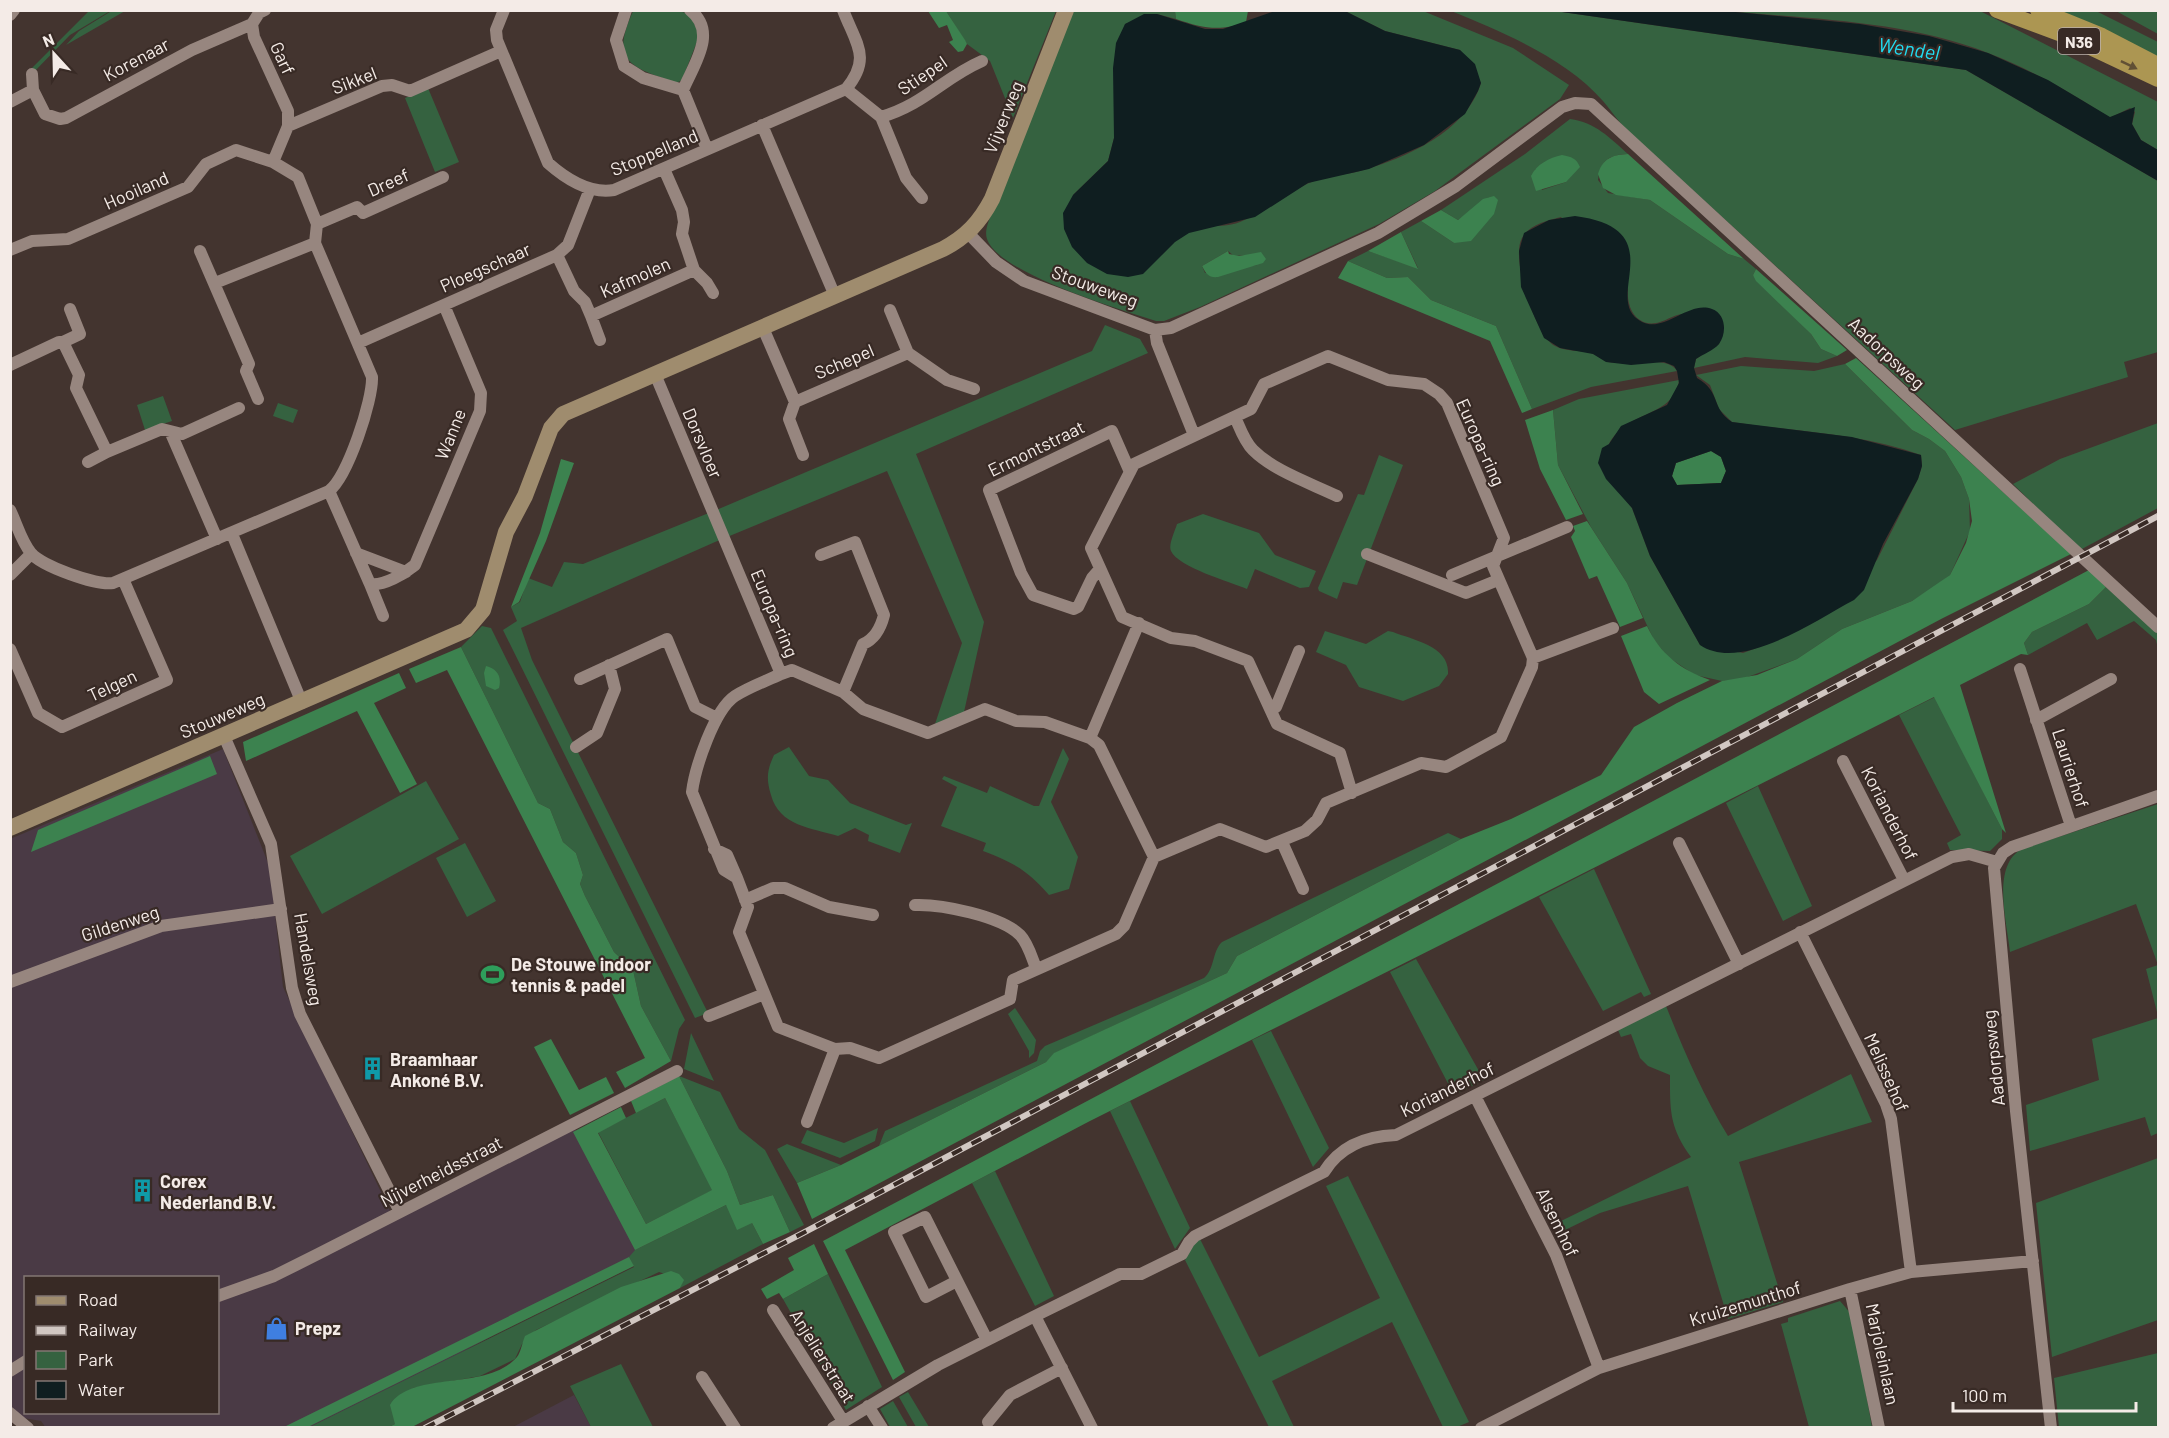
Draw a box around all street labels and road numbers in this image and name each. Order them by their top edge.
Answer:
road number: N36 [2058,28,2100,54]
street label: Korenaar [99,32,173,85]
street label: Garf [266,38,300,78]
street label: Stiepel [893,51,951,99]
street label: Sikkel [328,61,380,99]
street label: Vijverweg [978,77,1028,157]
street label: Stoppelland [607,124,701,180]
street label: Dreef [364,163,412,201]
street label: Hooiland [100,166,172,214]
street label: Ploegschaar [437,237,534,297]
street label: Kafmolen [596,252,674,302]
street label: Stouweweg [1049,260,1141,312]
street label: Aadorpsweg [1844,312,1930,394]
street label: Schepel [811,339,877,383]
street label: Europa-ring [1452,395,1510,489]
street label: Wanne [430,405,470,463]
street label: Dorsvloer [678,405,728,482]
street label: Ermontstraat [984,415,1088,481]
street label: Europa-ring [747,566,803,660]
street label: Telgen [84,664,140,706]
street label: Stouweweg [176,687,268,743]
street label: Laurierhof [2048,726,2094,810]
street label: Korianderhof [1857,763,1923,863]
street label: Gildenweg [78,900,162,946]
street label: Handelsweg [290,911,328,1007]
street label: Aadorpsweg [1977,1009,2009,1107]
street label: Melissehof [1860,1029,1914,1115]
street label: Korianderhof [1396,1057,1498,1121]
street label: Nijverheidsstraat [376,1131,506,1211]
street label: Alsemhof [1532,1184,1584,1260]
street label: Kruizemunthof [1686,1276,1804,1330]
street label: Marjoleinlaan [1862,1301,1904,1407]
street label: Anjelierstraat [786,1305,860,1407]

